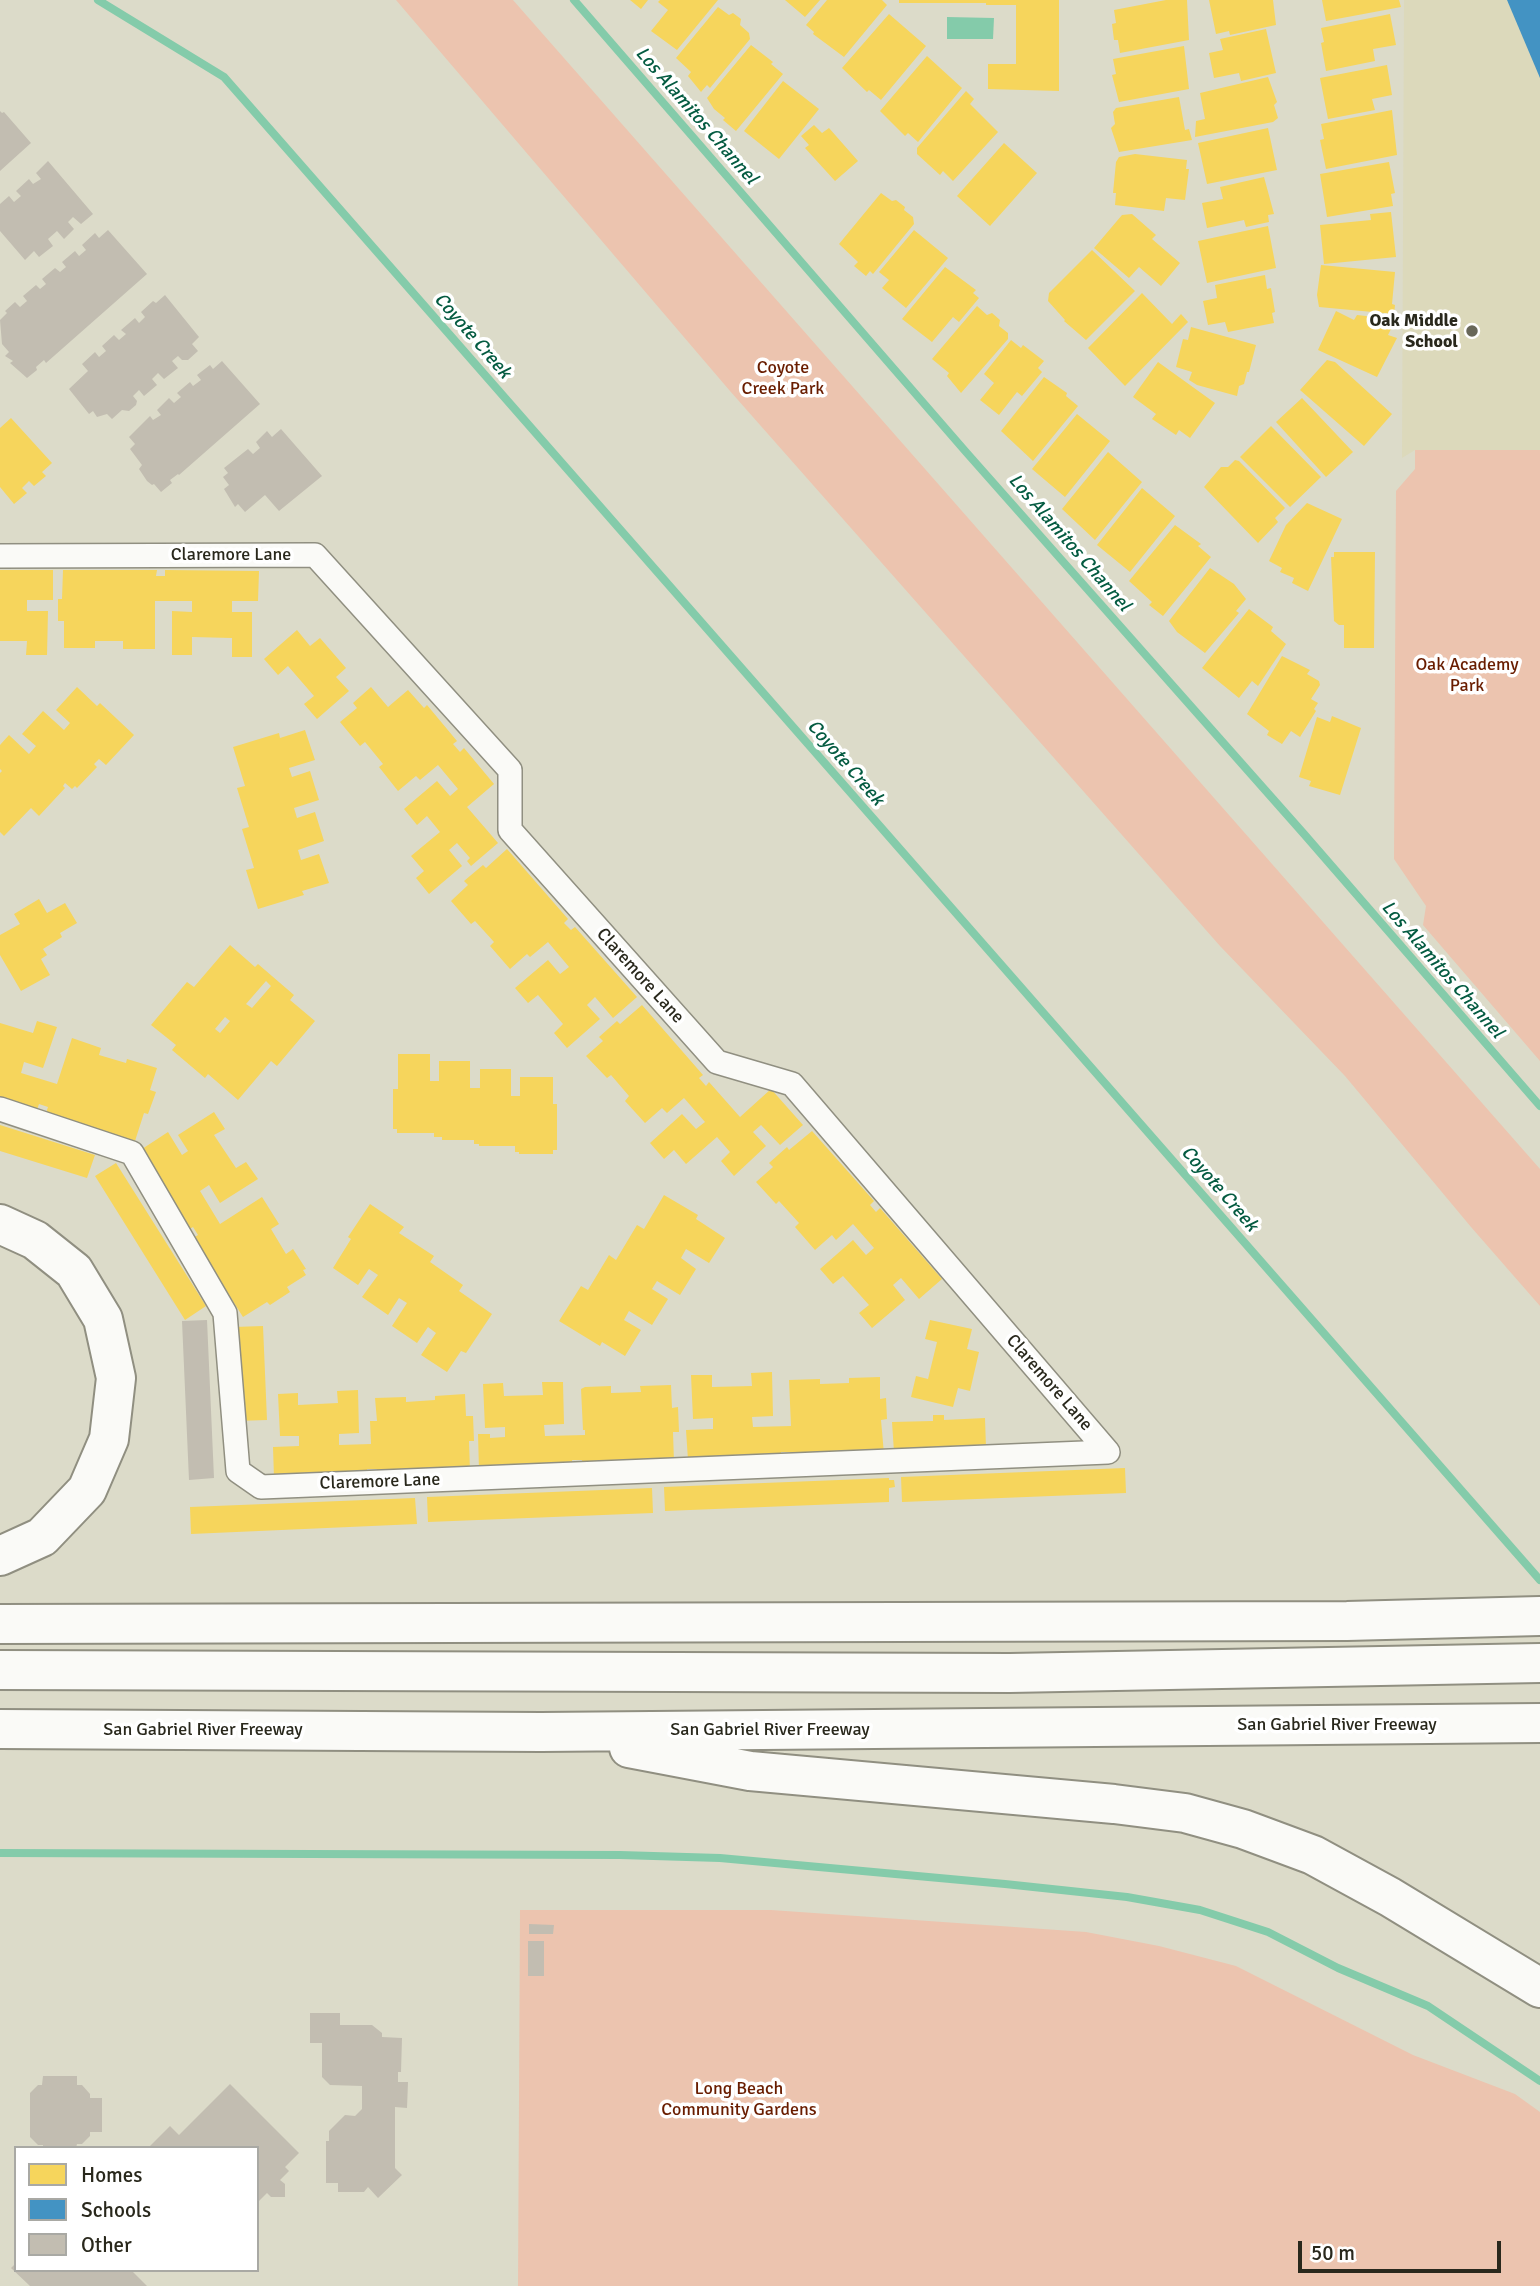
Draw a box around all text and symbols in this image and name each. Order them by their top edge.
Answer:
water label: Los Alamitos Channel [630,43,762,189]
water label: Coyote Creek [429,288,515,384]
place label: Oak Middle School [1369,310,1458,352]
marker: Oak Middle School [1464,323,1480,339]
park label: Coyote Creek Park [742,357,824,400]
water label: Los Alamitos Channel [1003,470,1135,616]
street label: Claremore Lane [171,544,291,566]
park label: Oak Academy Park [1415,654,1519,696]
water label: Coyote Creek [802,715,888,811]
water label: Los Alamitos Channel [1376,897,1508,1043]
street label: Claremore Lane [592,924,688,1028]
water label: Coyote Creek [1176,1141,1262,1237]
street label: Claremore Lane [1001,1330,1097,1436]
street label: Claremore Lane [319,1469,441,1495]
street label: San Gabriel River Freeway [1237,1714,1437,1736]
street label: San Gabriel River Freeway [103,1719,303,1741]
street label: San Gabriel River Freeway [670,1719,870,1741]
park label: Long Beach Community Gardens [661,2078,817,2120]
legend [14,2146,259,2272]
text: Homes [81,2162,143,2188]
text: Schools [81,2197,151,2223]
scale bar [1302,2226,1505,2270]
text: Other [81,2232,132,2258]
text: 50 m [1311,2240,1355,2266]

